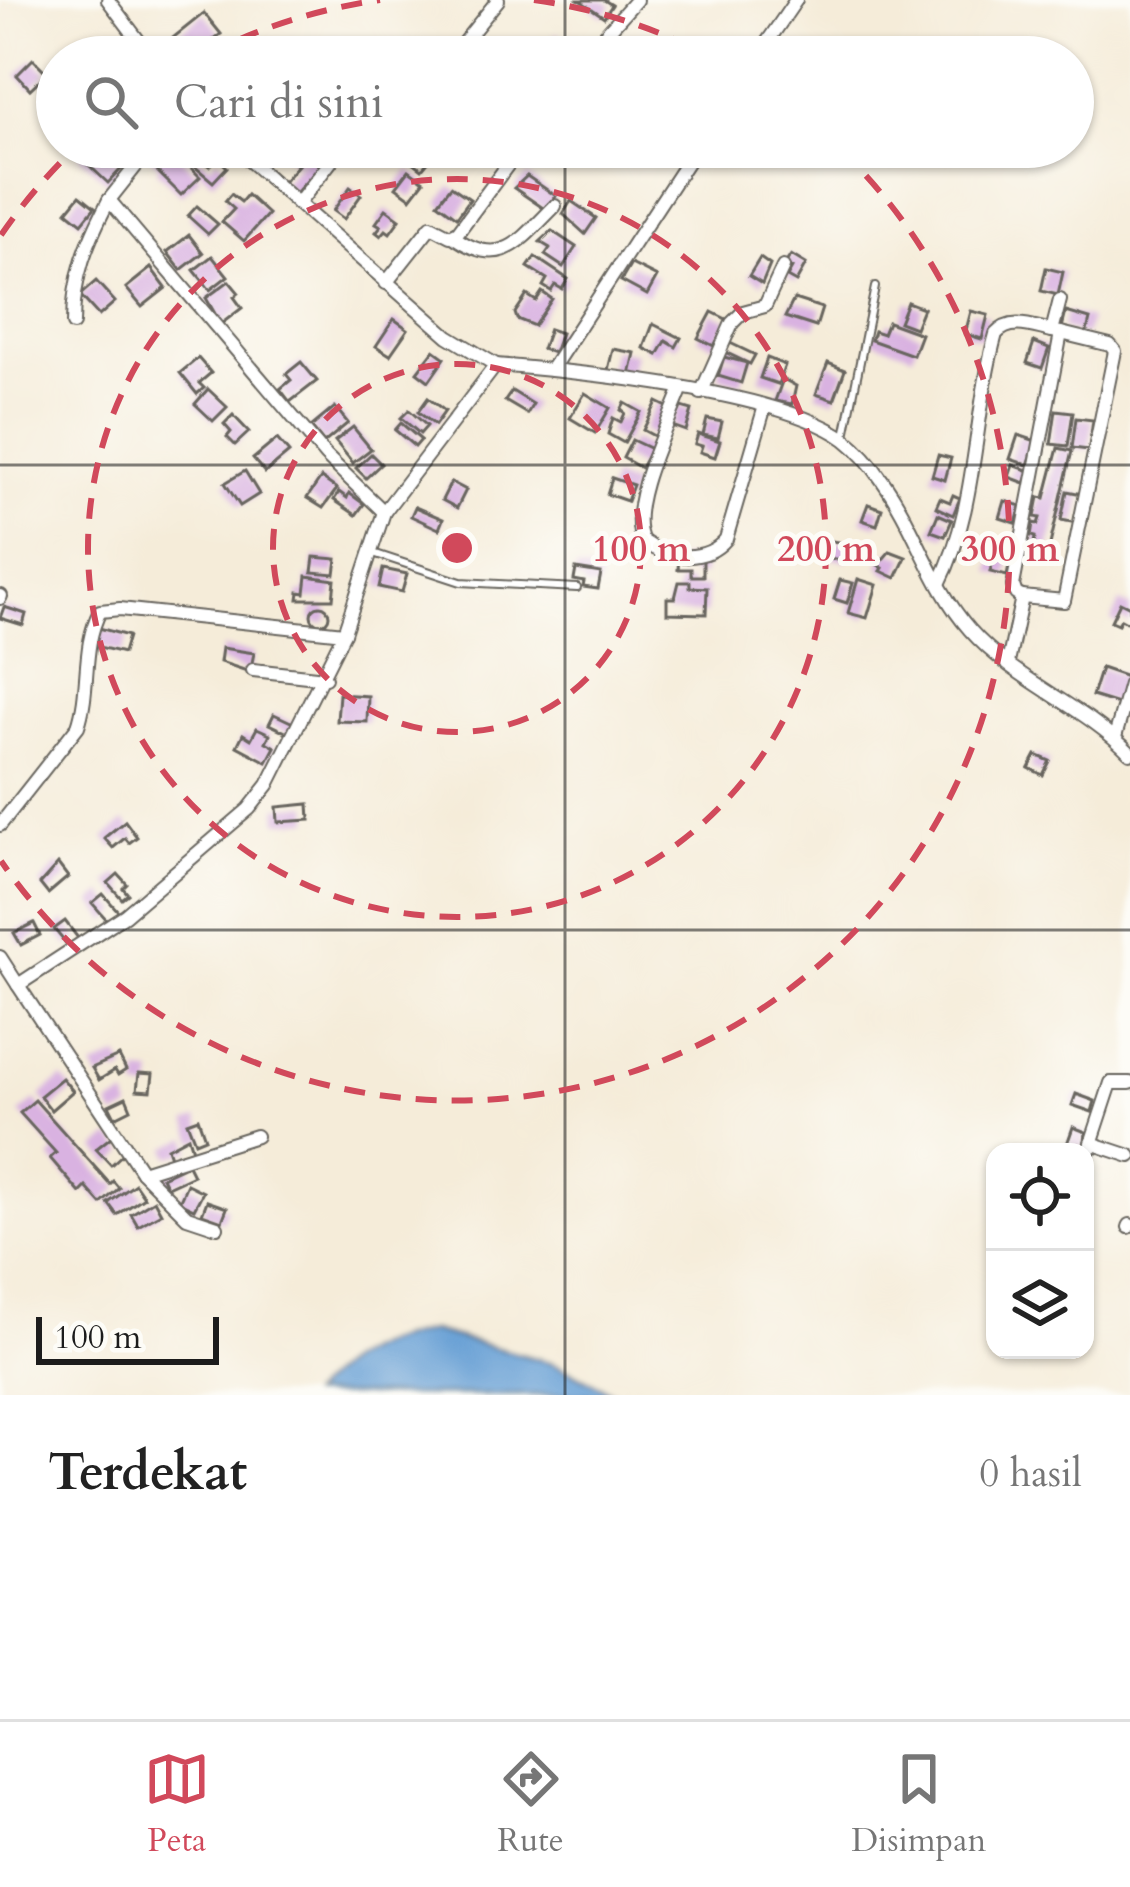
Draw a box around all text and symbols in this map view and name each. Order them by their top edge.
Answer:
search box [36,36,1094,168]
icon: search [78,69,144,135]
text: Cari di sini [174,72,384,133]
text: 100 m [592,525,691,574]
text: 200 m [777,525,876,574]
text: 300 m [961,525,1060,574]
centre of rings [436,527,478,569]
map controls [986,1143,1094,1359]
button: locate [986,1143,1094,1251]
button: layers [986,1251,1094,1359]
scale bar [36,1311,219,1364]
text: 100 m [54,1315,141,1360]
text: Terdekat [48,1438,247,1508]
text: 0 hasil [979,1447,1082,1500]
tab: Peta [144,1746,210,1863]
tab: Rute [497,1746,564,1863]
tab: Disimpan [851,1746,986,1863]

